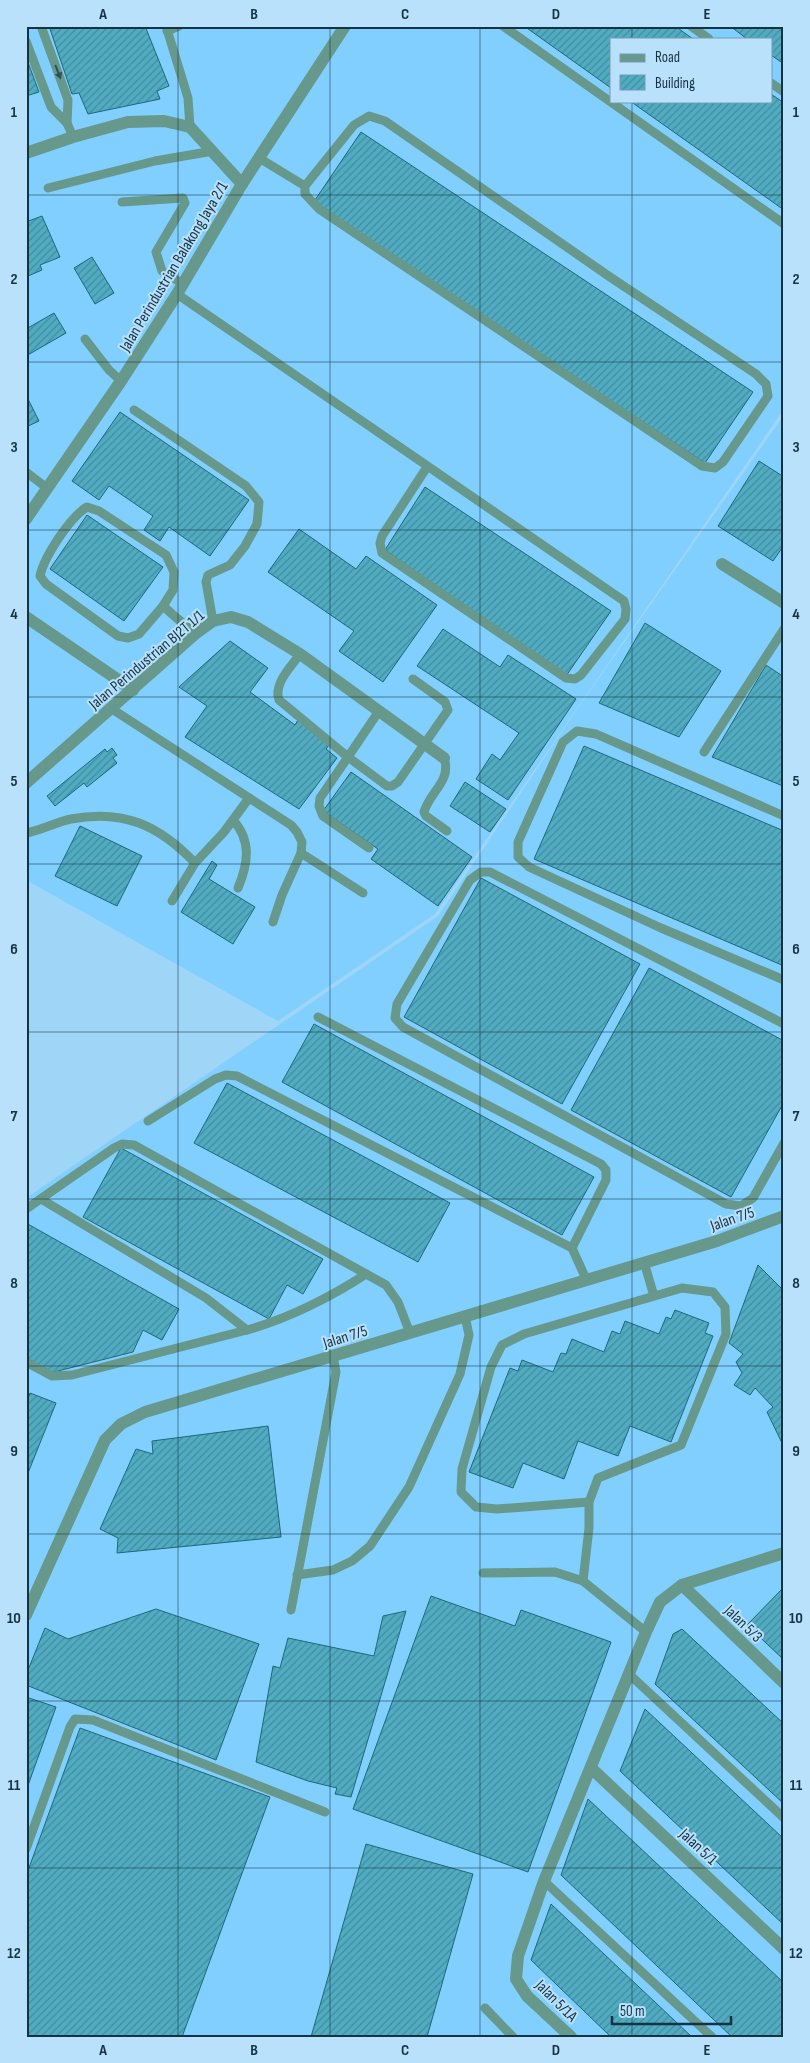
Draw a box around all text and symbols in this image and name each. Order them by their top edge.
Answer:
text: A [98,5,107,24]
text: B [250,5,258,24]
text: C [401,5,409,24]
text: D [552,5,560,24]
text: E [704,5,711,24]
legend [610,38,772,102]
text: Road [655,48,680,67]
one-way arrow [54,65,62,80]
text: Building [655,74,695,93]
text: 1 [11,103,18,122]
text: 1 [793,103,800,122]
street label: Jalan Perindustrian Balakong Jaya 2/1 [116,178,233,356]
text: 2 [10,270,18,289]
text: 2 [792,270,800,289]
text: 3 [10,438,18,457]
text: 3 [792,438,800,457]
text: 4 [10,605,18,624]
text: 4 [792,605,800,624]
street label: Jalan Perindustrian BJ2T 1/1 [85,606,209,715]
text: 5 [10,772,18,791]
text: 5 [792,772,800,791]
text: 6 [10,940,18,959]
text: 6 [792,940,800,959]
text: 7 [11,1107,18,1126]
text: 7 [793,1107,800,1126]
street label: Jalan 7/5 [707,1203,757,1236]
text: 8 [10,1274,18,1293]
text: 8 [792,1274,800,1293]
street label: Jalan 7/5 [320,1322,370,1353]
text: 9 [10,1442,18,1461]
text: 9 [792,1442,800,1461]
street label: Jalan 5/3 [719,1601,766,1647]
text: 10 [7,1609,21,1628]
text: 10 [789,1609,803,1628]
text: 11 [8,1776,21,1795]
text: 11 [790,1776,803,1795]
street label: Jalan 5/1 [674,1824,721,1870]
text: 12 [7,1944,21,1963]
text: 12 [789,1944,803,1963]
street label: Jalan 5/1A [530,1975,581,2026]
scale bar [612,1993,731,2025]
text: 50 m [620,2002,645,2021]
text: A [98,2041,107,2060]
text: B [250,2041,258,2060]
text: C [401,2041,409,2060]
text: D [552,2041,560,2060]
text: E [704,2041,711,2060]

